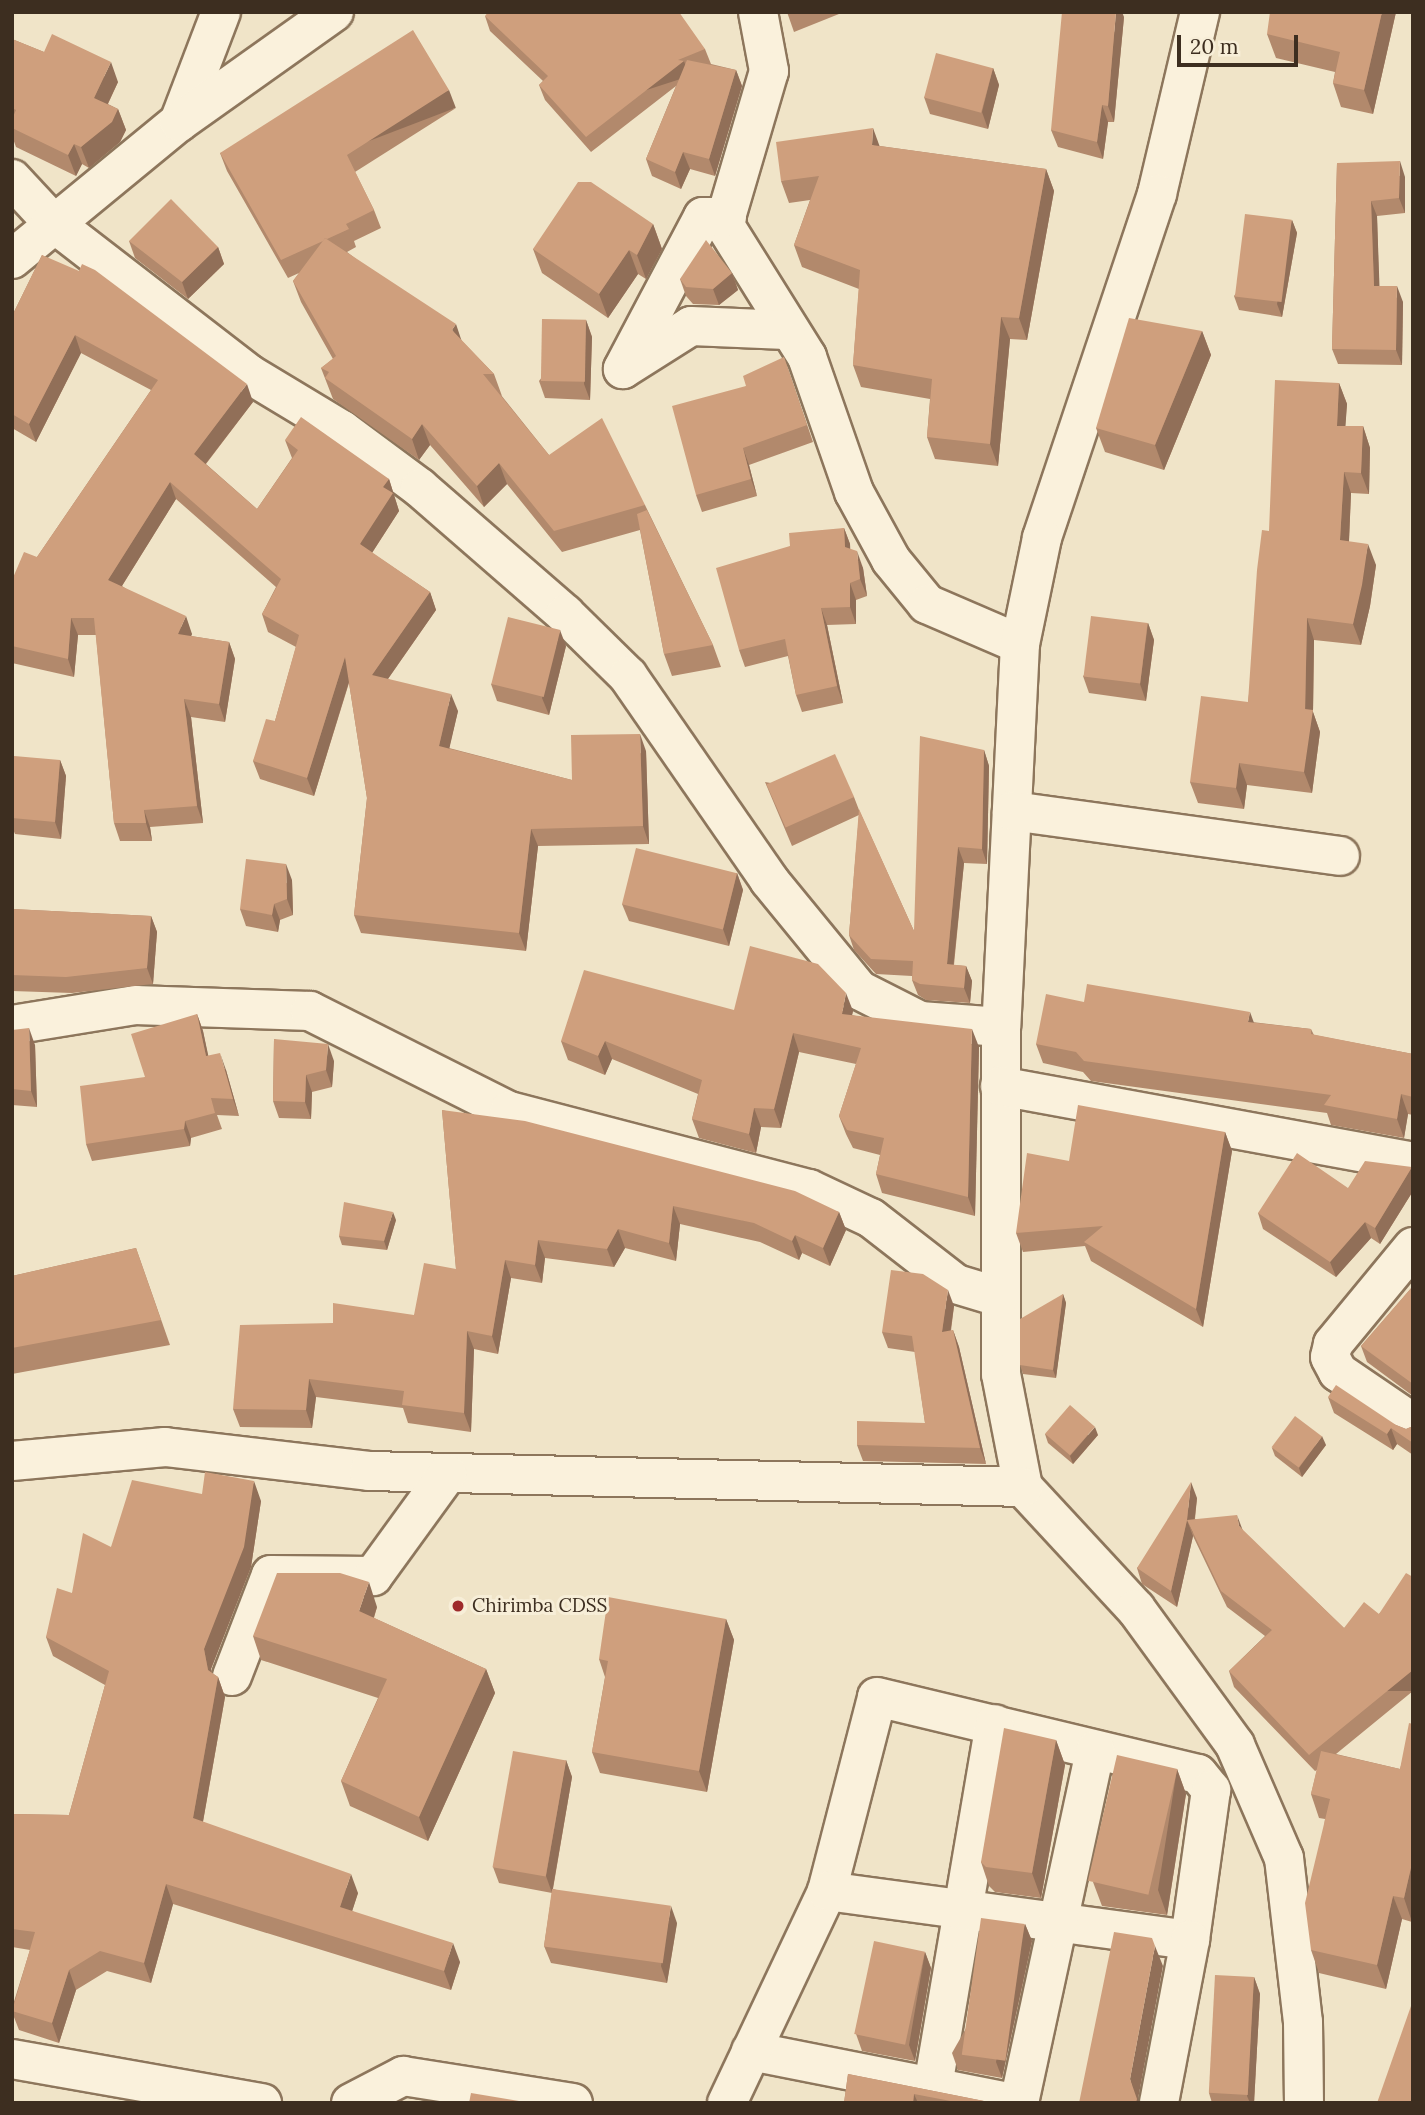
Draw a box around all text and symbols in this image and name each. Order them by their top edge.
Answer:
scale bar [1180,21,1301,65]
text: 20 m [1190,33,1239,60]
place label: Chirimba CDSS [472,1595,607,1617]
marker: Chirimba CDSS [450,1598,466,1614]

